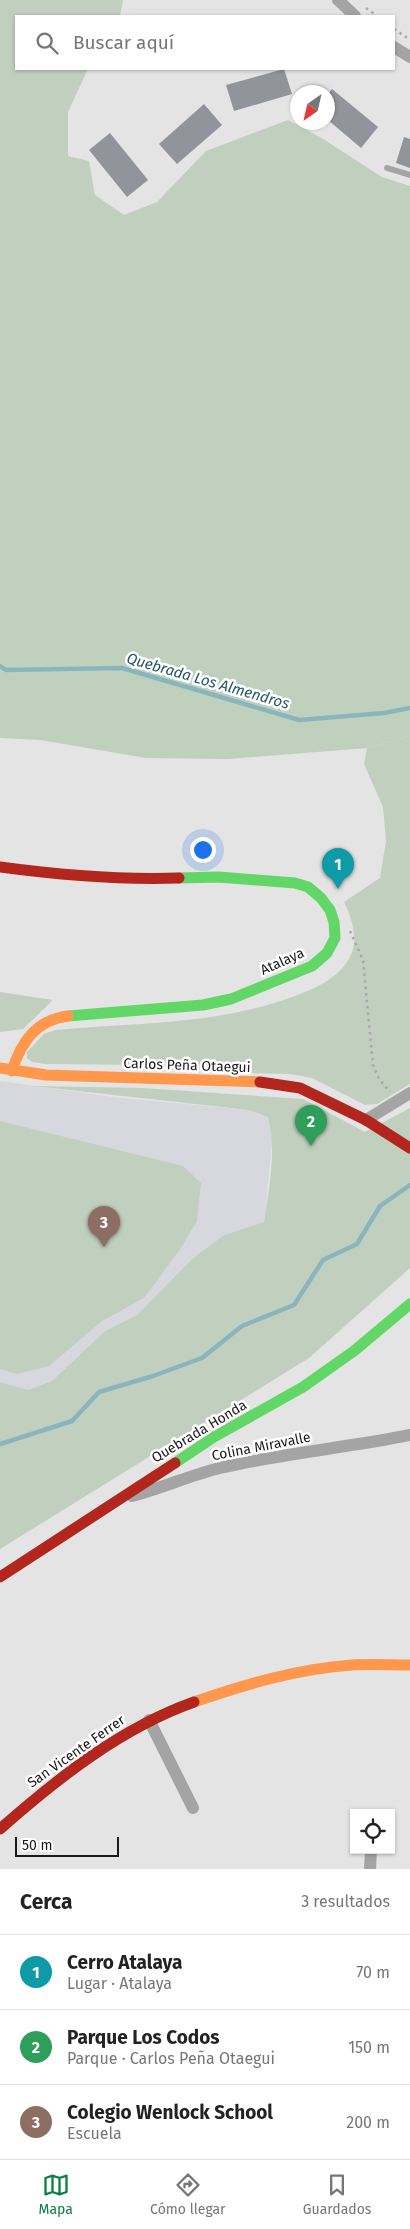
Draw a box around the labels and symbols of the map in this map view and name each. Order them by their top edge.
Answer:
north arrow [290,85,335,130]
water label: Quebrada Los Almendros [125,649,292,713]
your location [190,837,216,863]
pin: 1 [322,848,354,889]
street label: Atalaya [258,944,307,979]
street label: Carlos Peña Otaegui [123,1055,251,1076]
pin: 2 [295,1105,327,1146]
pin: 3 [88,1206,120,1247]
street label: Quebrada Honda [149,1396,250,1466]
street label: Colina Miravalle [210,1429,312,1464]
street label: San Vicente Ferrer [24,1711,129,1791]
scale bar [15,1834,119,1857]

